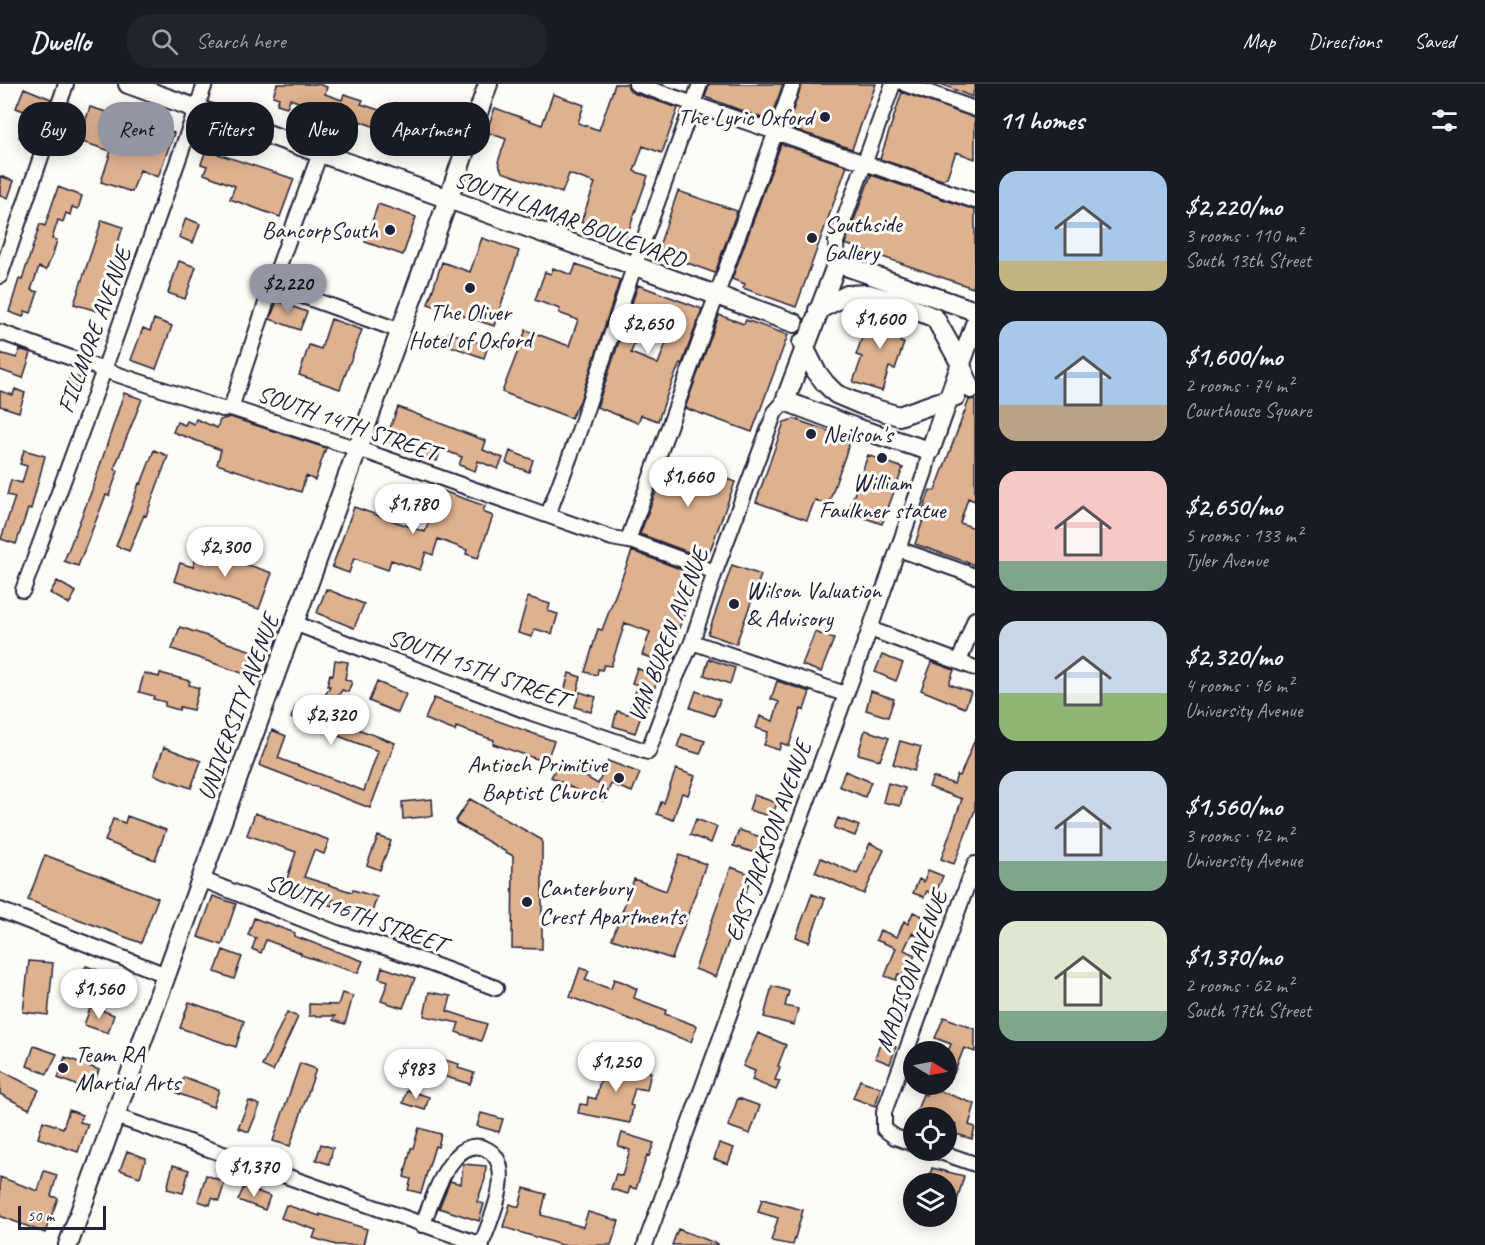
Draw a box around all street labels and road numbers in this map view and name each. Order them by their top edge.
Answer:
street label: SOUTH LAMAR BOULEVARD [451,163,691,275]
street label: FILLMORE AVENUE [50,240,139,417]
street label: SOUTH 14TH STREET [254,378,448,470]
street label: VAN BUREN AVENUE [621,541,716,726]
street label: UNIVERSITY AVENUE [190,607,287,804]
street label: SOUTH 15TH STREET [384,622,578,716]
street label: EAST JACKSON AVENUE [718,734,819,945]
street label: SOUTH 16TH STREET [262,867,456,961]
street label: MADISON AVENUE [868,883,955,1056]

